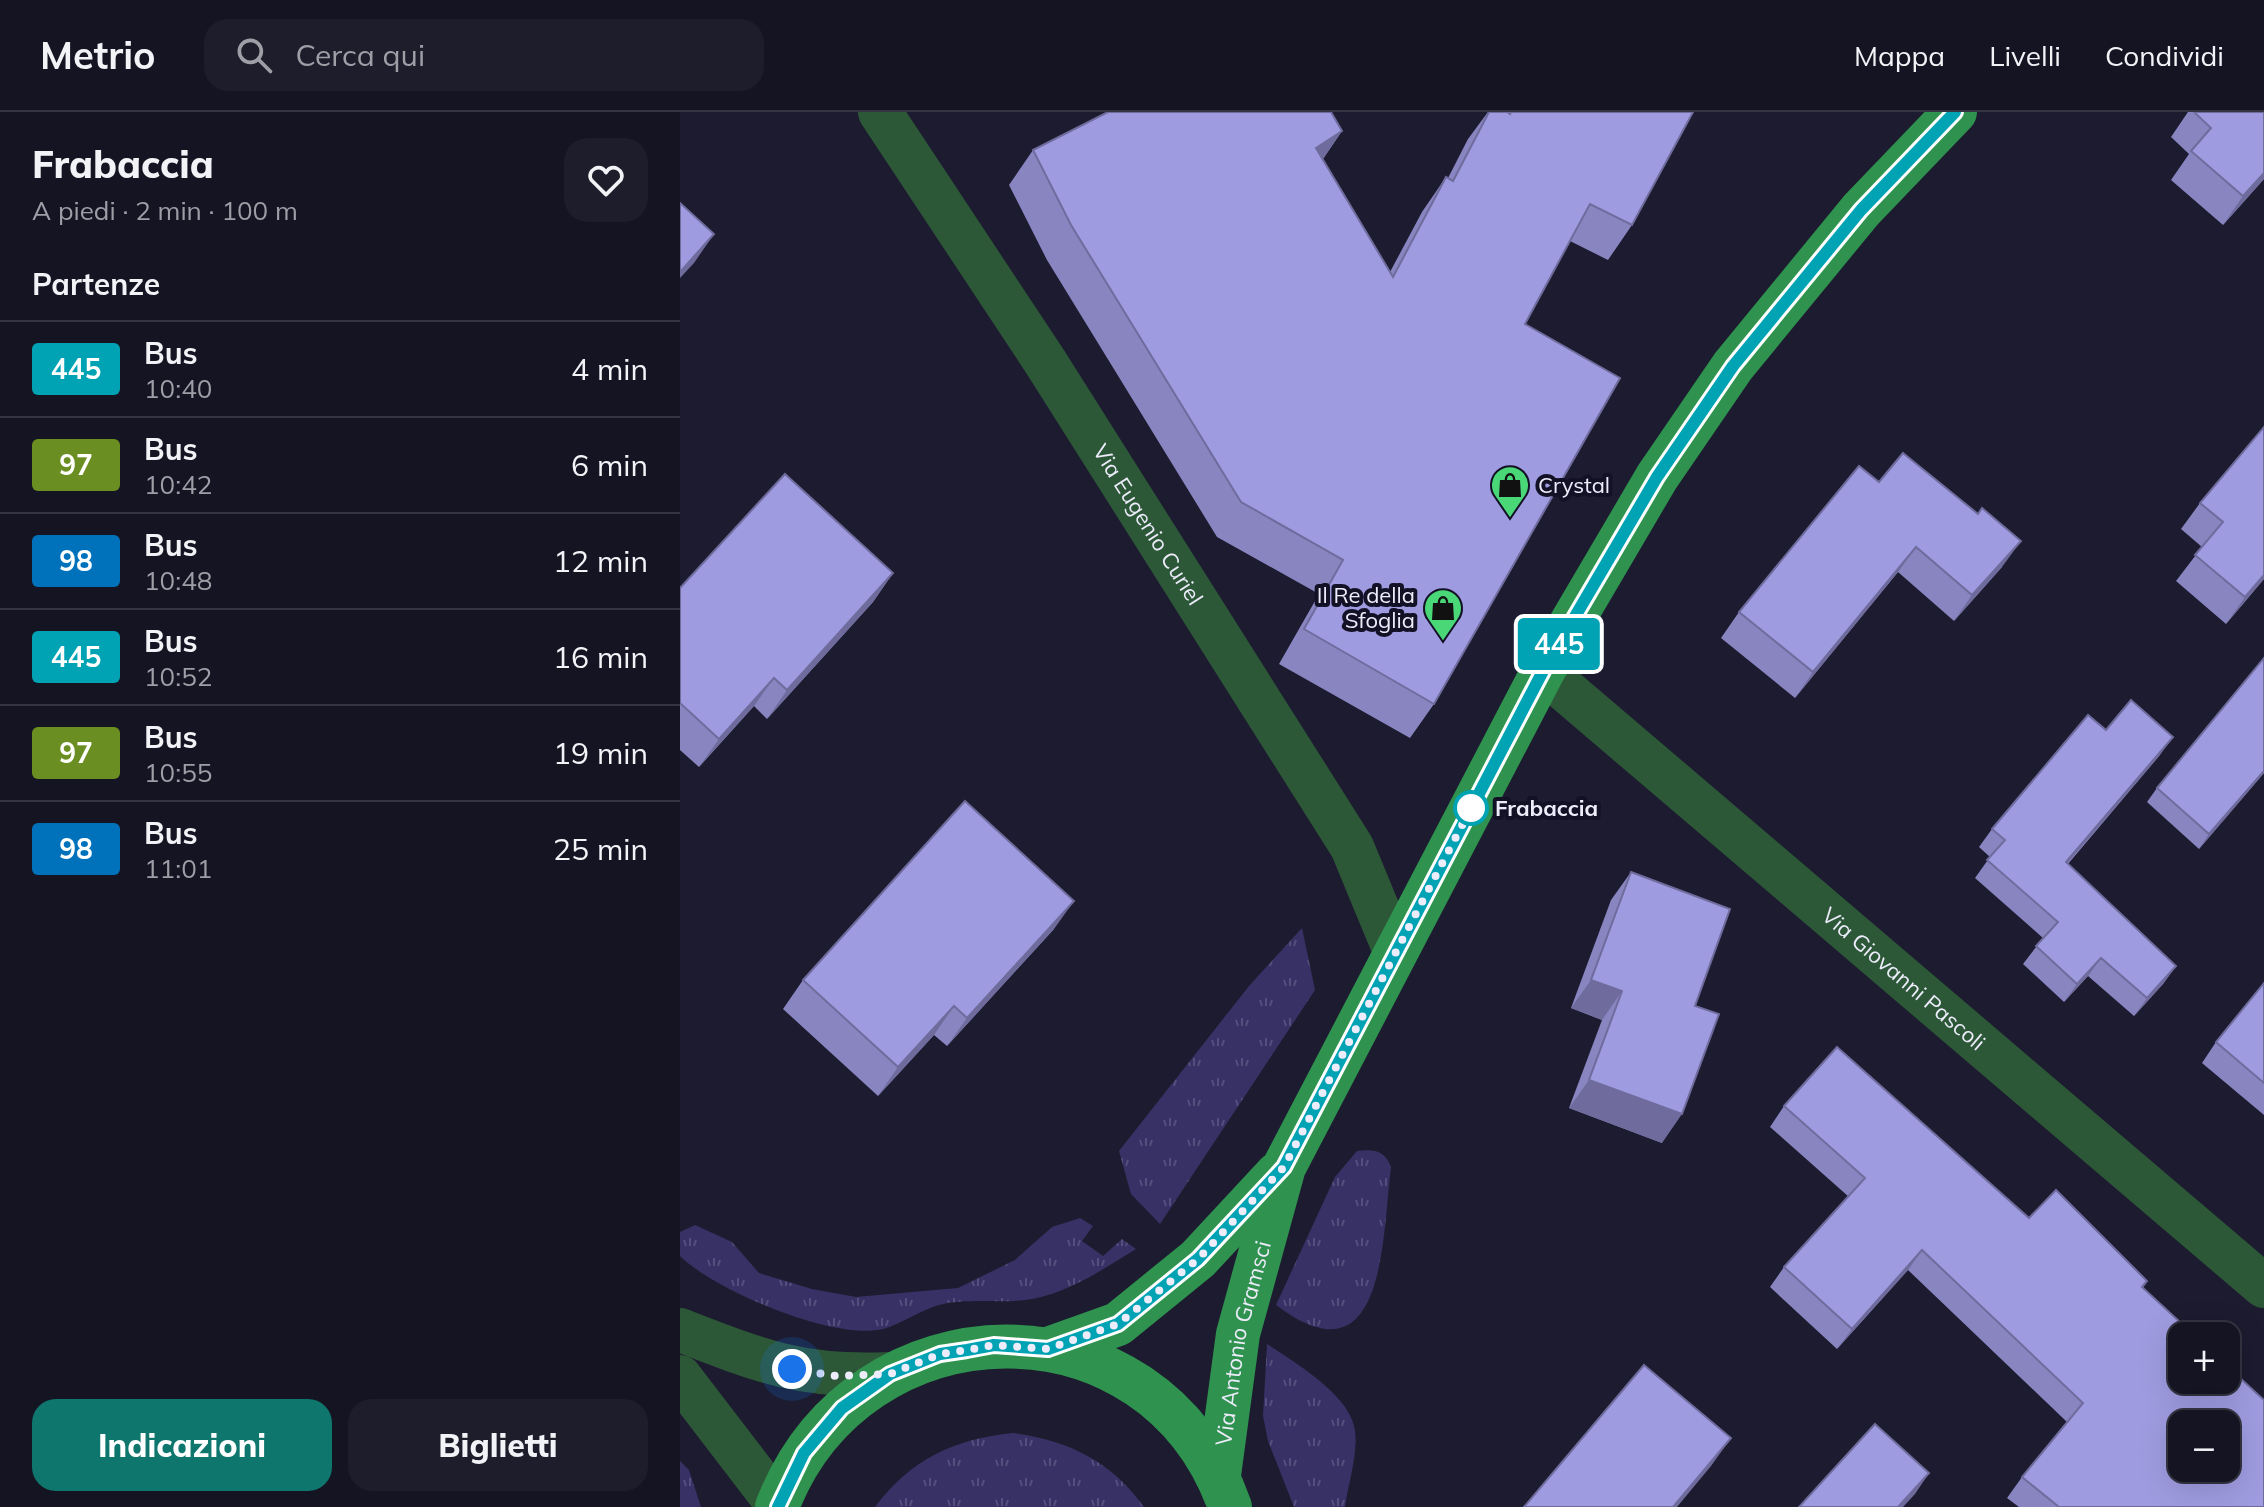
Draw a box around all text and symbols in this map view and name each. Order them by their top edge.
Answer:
search box [204,19,764,91]
text: Metrio [40,31,156,79]
icon: search [232,33,276,77]
text: Cerca qui [296,36,425,74]
text: Mappa [1854,38,1945,73]
text: Livelli [1989,38,2061,73]
text: Condividi [2105,38,2224,73]
button: heart [564,138,648,222]
text: Frabaccia [32,140,214,188]
text: A piedi · 2 min · 100 m [32,194,298,227]
text: Partenze [32,265,160,303]
text: Bus [144,334,198,372]
text: 4 min [571,350,648,388]
text: 445 [51,351,101,386]
text: 10:40 [144,372,212,405]
text: Bus [144,430,198,468]
street label: Via Eugenio Curiel [1087,439,1209,610]
text: 6 min [571,446,648,484]
text: 97 [59,447,93,482]
shop icon: Crystal [1489,464,1531,519]
text: 10:42 [144,468,212,501]
place label: Crystal [1538,471,1610,499]
text: Bus [144,526,198,564]
text: 12 min [553,542,648,580]
text: 98 [59,543,93,578]
text: 10:48 [144,564,212,597]
place label: Il Re della Sfoglia [1317,581,1415,634]
shop icon: Il Re della Sfoglia [1422,587,1464,642]
line badge: 445 [1513,618,1605,670]
text: Bus [144,622,198,660]
text: 445 [1534,626,1584,661]
text: 16 min [553,638,648,676]
text: 445 [51,639,101,674]
text: 10:52 [144,660,212,693]
text: Bus [144,718,198,756]
text: 19 min [553,734,648,772]
text: 97 [59,735,93,770]
text: 10:55 [144,756,212,789]
marker: Frabaccia [1454,791,1488,825]
place label: Frabaccia [1495,794,1598,822]
text: Bus [144,814,198,852]
text: 25 min [553,830,648,868]
text: 98 [59,831,93,866]
text: 11:01 [144,852,212,885]
street label: Via Giovanni Pascoli [1816,901,1991,1056]
street label: Via Antonio Gramsci [1209,1238,1277,1448]
map controls [2168,1322,2240,1482]
button: + [2168,1322,2240,1394]
your location [772,1349,812,1389]
button: Indicazioni [32,1399,332,1491]
button: Biglietti [348,1399,648,1491]
button: − [2168,1410,2240,1482]

